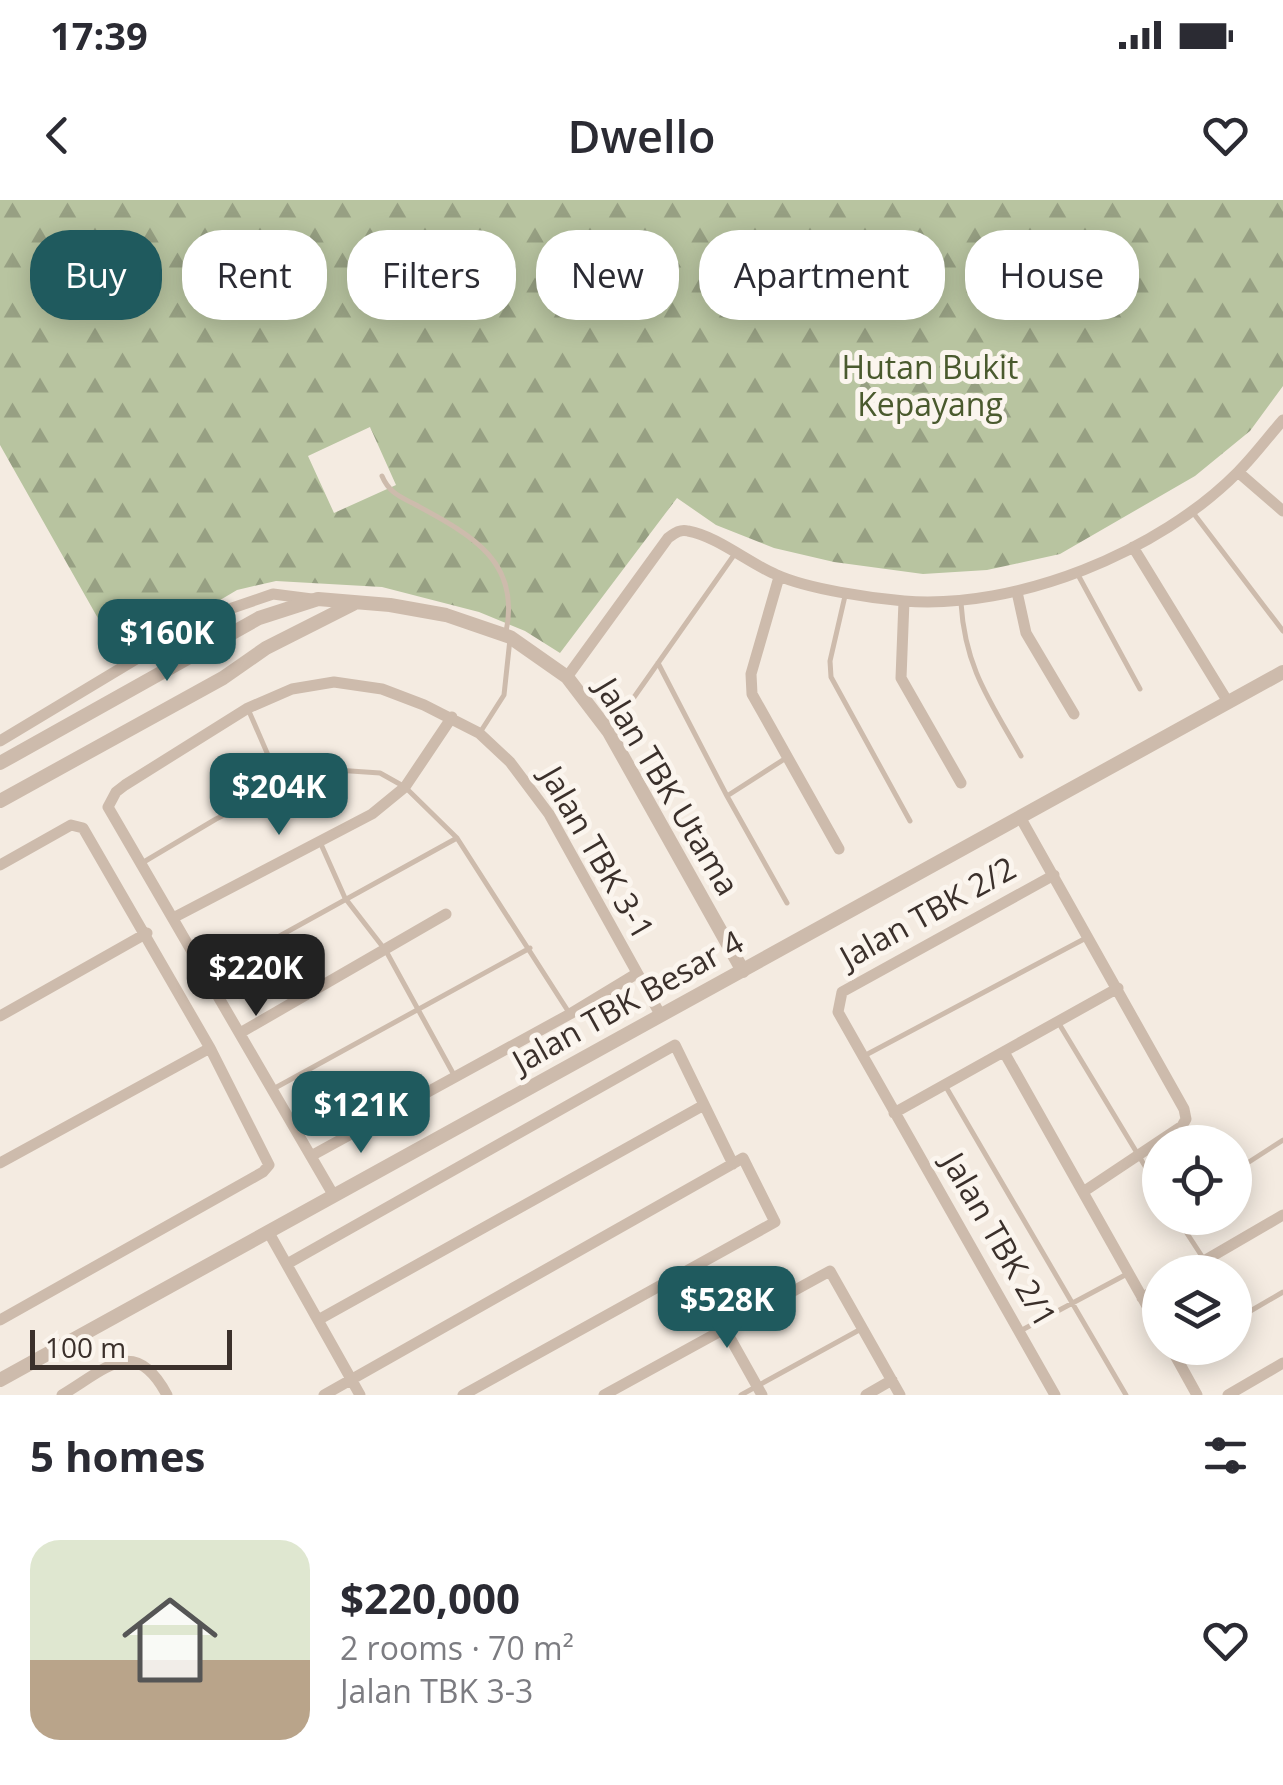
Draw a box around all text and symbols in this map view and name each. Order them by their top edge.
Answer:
text: 17:39 [50,9,148,61]
text: Dwello [567,105,716,166]
icon: back [30,108,85,163]
icon: heart [1198,108,1253,163]
chip: Buy [30,230,162,320]
chip: Rent [182,230,327,320]
chip: Filters [347,230,516,320]
chip: New [536,230,679,320]
chip: Apartment [699,230,945,320]
chip: House [965,230,1139,320]
park label: Hutan Bukit Kepayang [842,345,1018,425]
pin: $160K [97,599,237,684]
text: $160K [120,610,214,653]
street label: Jalan TBK Utama [585,667,750,903]
pin: $204K [209,753,349,838]
street label: Jalan TBK 3-1 [530,755,665,947]
text: $204K [232,764,326,807]
street label: Jalan TBK 2/2 [829,846,1023,979]
street label: Jalan TBK Besar 4 [502,919,750,1083]
pin: $220K [186,934,326,1019]
text: $220K [209,945,303,988]
pin: $121K [291,1071,431,1156]
text: $121K [314,1082,408,1125]
map controls [1142,1125,1252,1365]
button: locate [1142,1125,1252,1235]
street label: Jalan TBK 2/1 [932,1142,1068,1334]
button: layers [1142,1255,1252,1365]
pin: $528K [657,1266,797,1351]
text: $528K [680,1277,774,1320]
scale bar [30,1325,232,1370]
text: 100 m [45,1328,126,1366]
text: 5 homes [30,1427,205,1484]
icon: filters [1198,1428,1253,1483]
text: $220,000 [340,1569,520,1626]
icon: home [110,1580,230,1700]
icon: heart [1198,1613,1253,1668]
text: 2 rooms · 70 m² [340,1626,574,1669]
text: Jalan TBK 3-3 [340,1669,533,1712]

